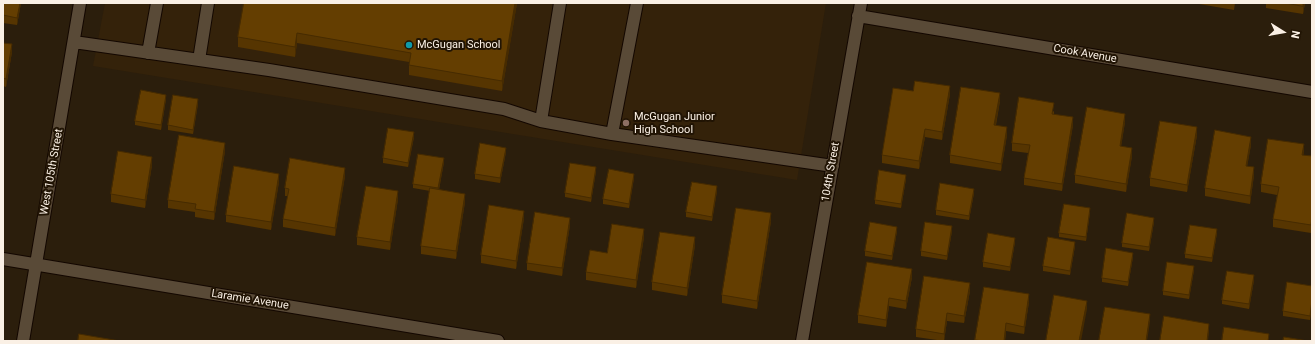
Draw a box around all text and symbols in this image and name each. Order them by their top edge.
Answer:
north arrow [1263,12,1303,52]
text: N [1288,29,1302,39]
place label: McGugan School [417,38,500,52]
marker: McGugan School [404,40,414,50]
street label: Cook Avenue [1052,42,1118,66]
place label: McGugan Junior High School [634,110,715,136]
marker: McGugan Junior High School [621,118,631,128]
street label: West 105th Street [38,128,66,216]
street label: 104th Street [819,141,843,203]
street label: Laramie Avenue [210,287,290,313]

